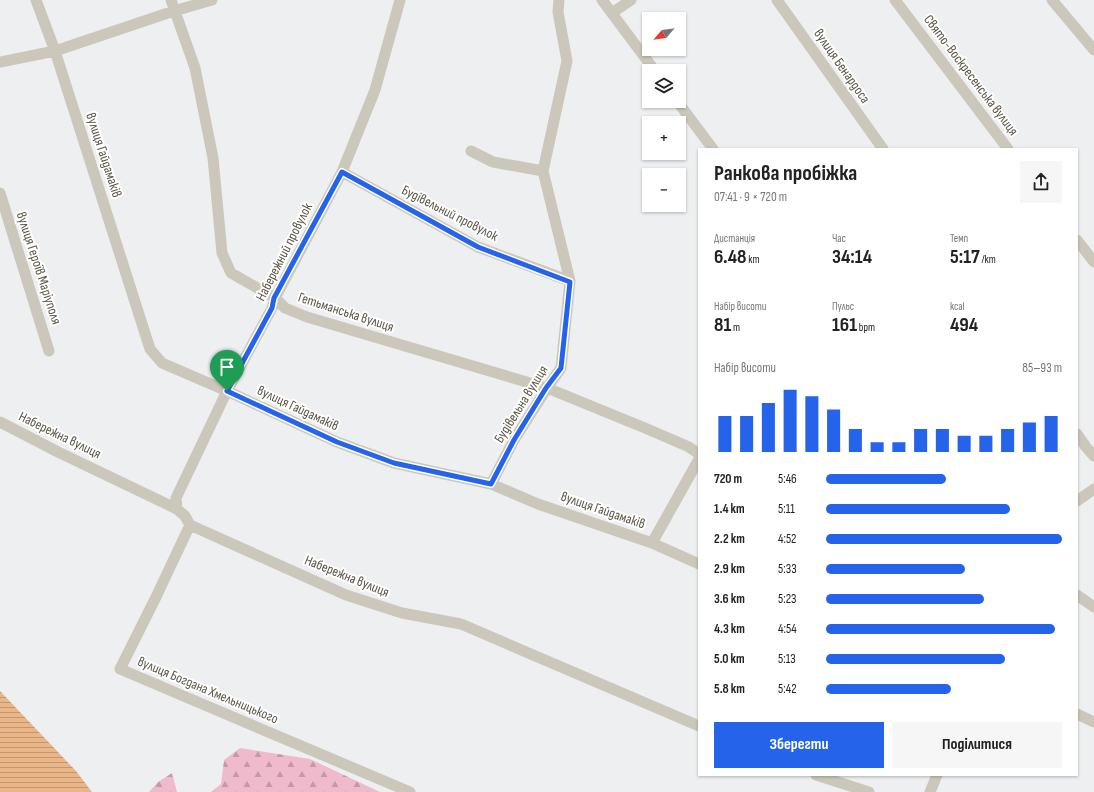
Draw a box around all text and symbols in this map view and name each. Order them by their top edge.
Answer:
street label: Свято-Воскресенська вулиця [920,11,1022,139]
north arrow [642,12,686,56]
map controls [642,12,686,212]
street label: вулиця Бенардоса [810,26,874,106]
button: layers [642,64,686,108]
street label: вулиця Гайдамаків [82,111,126,200]
button: + [642,116,686,160]
text: Ранкова пробіжка [714,160,857,187]
button: share [1020,161,1062,203]
button: − [642,168,686,212]
street label: Будівельний провулок [399,181,502,245]
text: 07:41 · 9 × 720 m [714,189,787,205]
street label: Набережний провулок [252,200,316,304]
street label: вулиця Героїв Маріуполя [13,210,65,326]
text: Дистанція [714,232,755,245]
text: Час [832,232,846,245]
text: Темп [950,232,968,245]
text: 6.48 [714,245,747,269]
text: 34:14 [832,245,872,269]
text: 5:17 [950,245,980,269]
text: km [747,253,760,266]
text: /km [980,253,996,266]
street label: Гетьманська вулиця [296,289,396,335]
text: Набір висоти [714,300,766,313]
text: Пульс [832,300,854,313]
text: kcal [950,300,965,313]
text: 81 [714,313,731,337]
text: 161 [832,313,857,337]
text: 494 [950,313,978,337]
text: m [731,321,740,334]
text: bpm [857,321,875,334]
pin [210,350,244,391]
icon: arrive [216,356,238,378]
text: Набір висоти [714,360,776,376]
text: 85–93 m [1022,360,1062,376]
street label: Будівельна вулиця [490,362,552,446]
street label: вулиця Гайдамаків [255,382,342,434]
street label: Набережна вулиця [16,408,104,462]
text: 720 m [714,471,742,487]
text: 5:46 [778,471,797,487]
street label: вулиця Гайдамаків [559,488,648,532]
text: 1.4 km [714,501,745,517]
text: 5:11 [778,501,795,517]
text: 2.2 km [714,531,745,547]
text: 4:52 [778,531,796,547]
street label: Набережна вулиця [302,551,392,601]
text: 2.9 km [714,561,745,577]
text: 5:33 [778,561,797,577]
text: 3.6 km [714,591,745,607]
text: 5:23 [778,591,797,607]
text: 4.3 km [714,621,745,637]
text: 4:54 [778,621,797,637]
text: 5.0 km [714,651,745,667]
text: 5:13 [778,651,796,667]
street label: вулиця Богдана Хмельницького [135,653,281,727]
text: 5.8 km [714,681,745,697]
text: 5:42 [778,681,797,697]
button: Зберегти [714,722,884,768]
button: Поділитися [892,722,1062,768]

